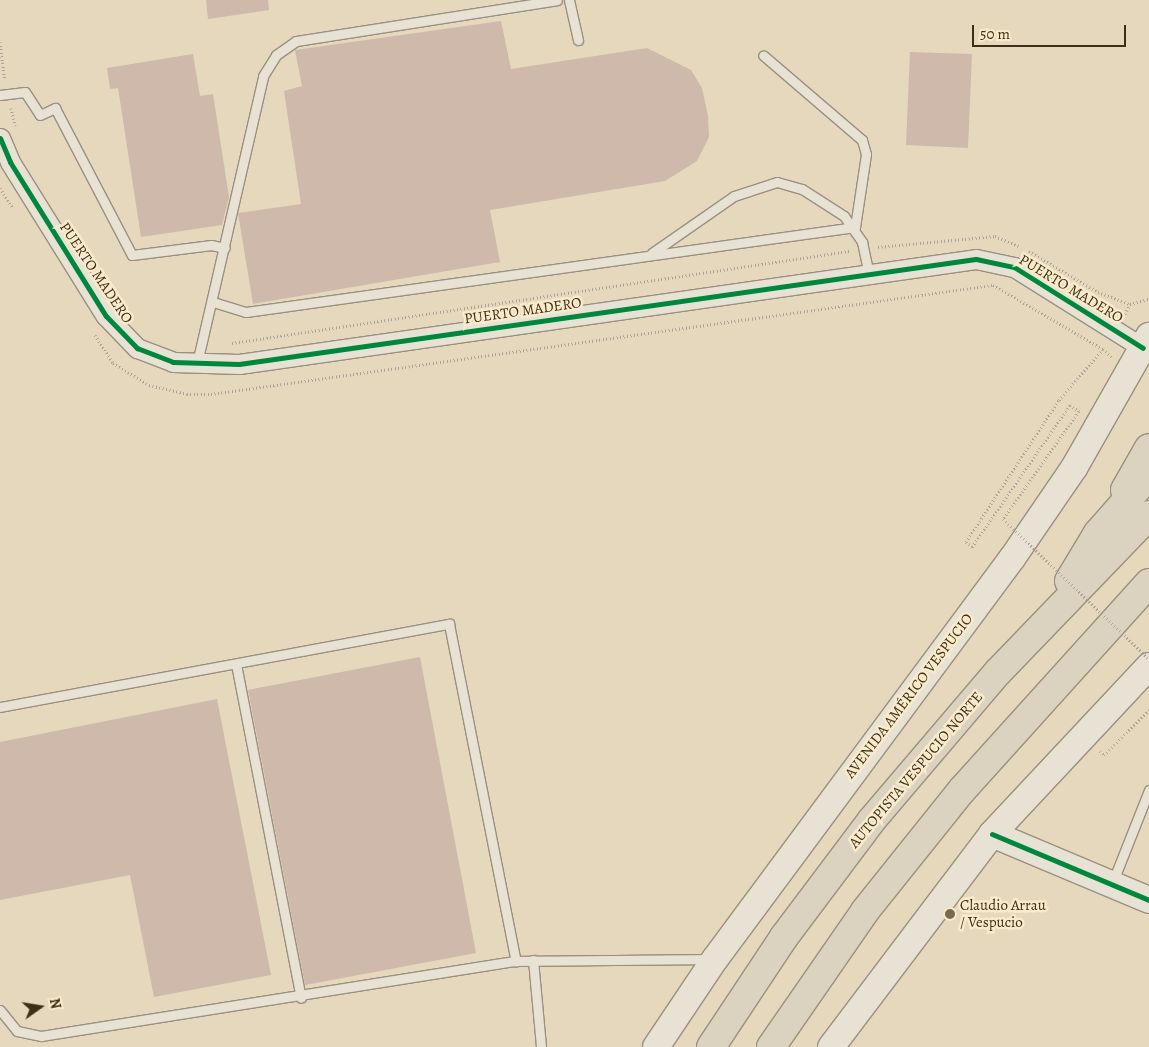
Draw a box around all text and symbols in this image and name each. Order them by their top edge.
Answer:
scale bar [974,15,1128,47]
text: 50 m [980,24,1010,44]
street label: PUERTO MADERO [56,219,136,327]
street label: PUERTO MADERO [1016,251,1126,327]
street label: PUERTO MADERO [463,294,583,328]
street label: AVENIDA AMÉRICO VESPUCIO [841,610,977,782]
street label: AUTOPISTA VESPUCIO NORTE [845,688,987,852]
place label: Claudio Arrau / Vespucio [960,896,1046,931]
marker: Claudio Arrau / Vespucio [944,908,956,920]
north arrow [15,982,65,1032]
text: N [45,996,66,1011]

